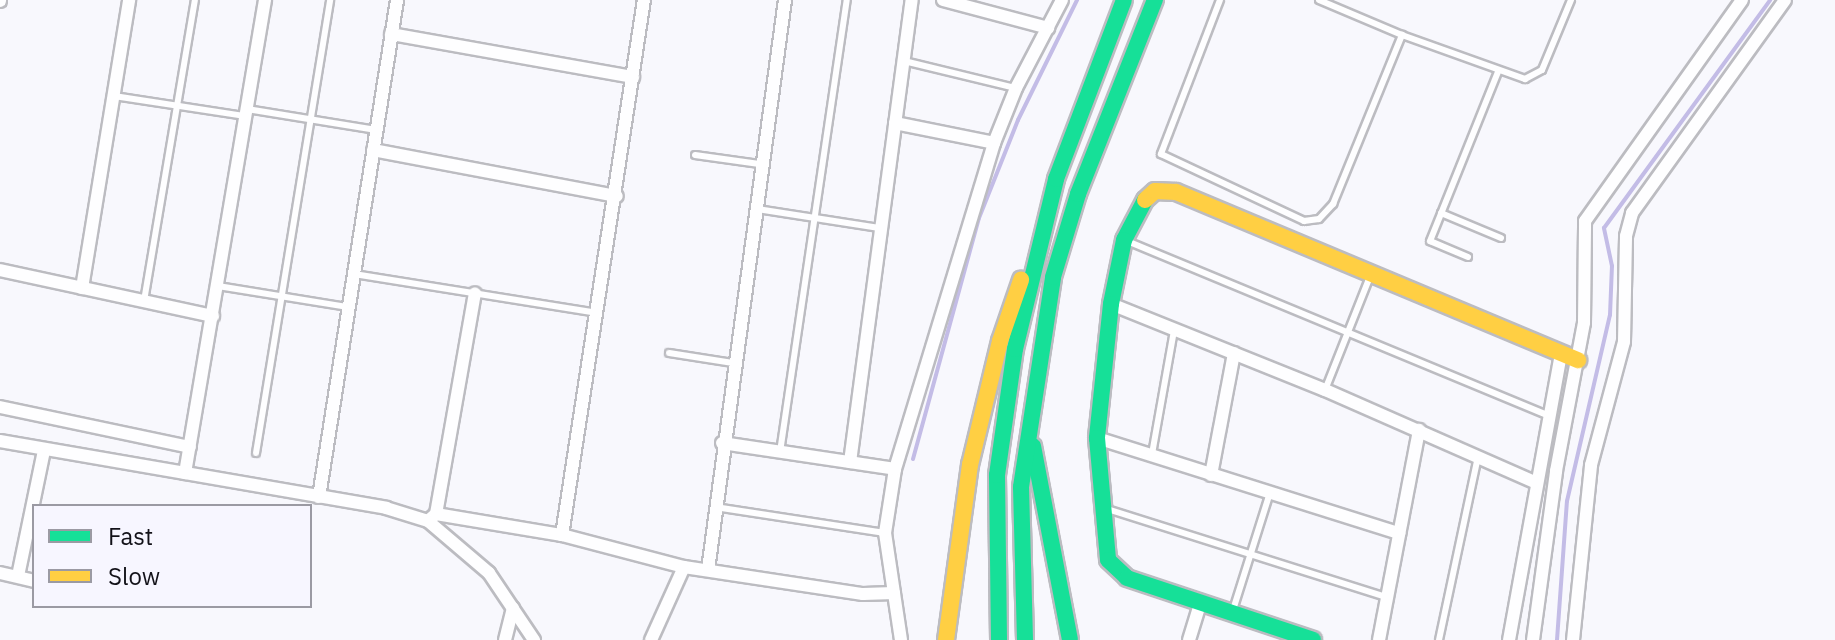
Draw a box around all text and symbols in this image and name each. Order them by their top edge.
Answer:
legend [32,504,312,608]
text: Fast [108,520,153,552]
text: Slow [108,560,160,592]

